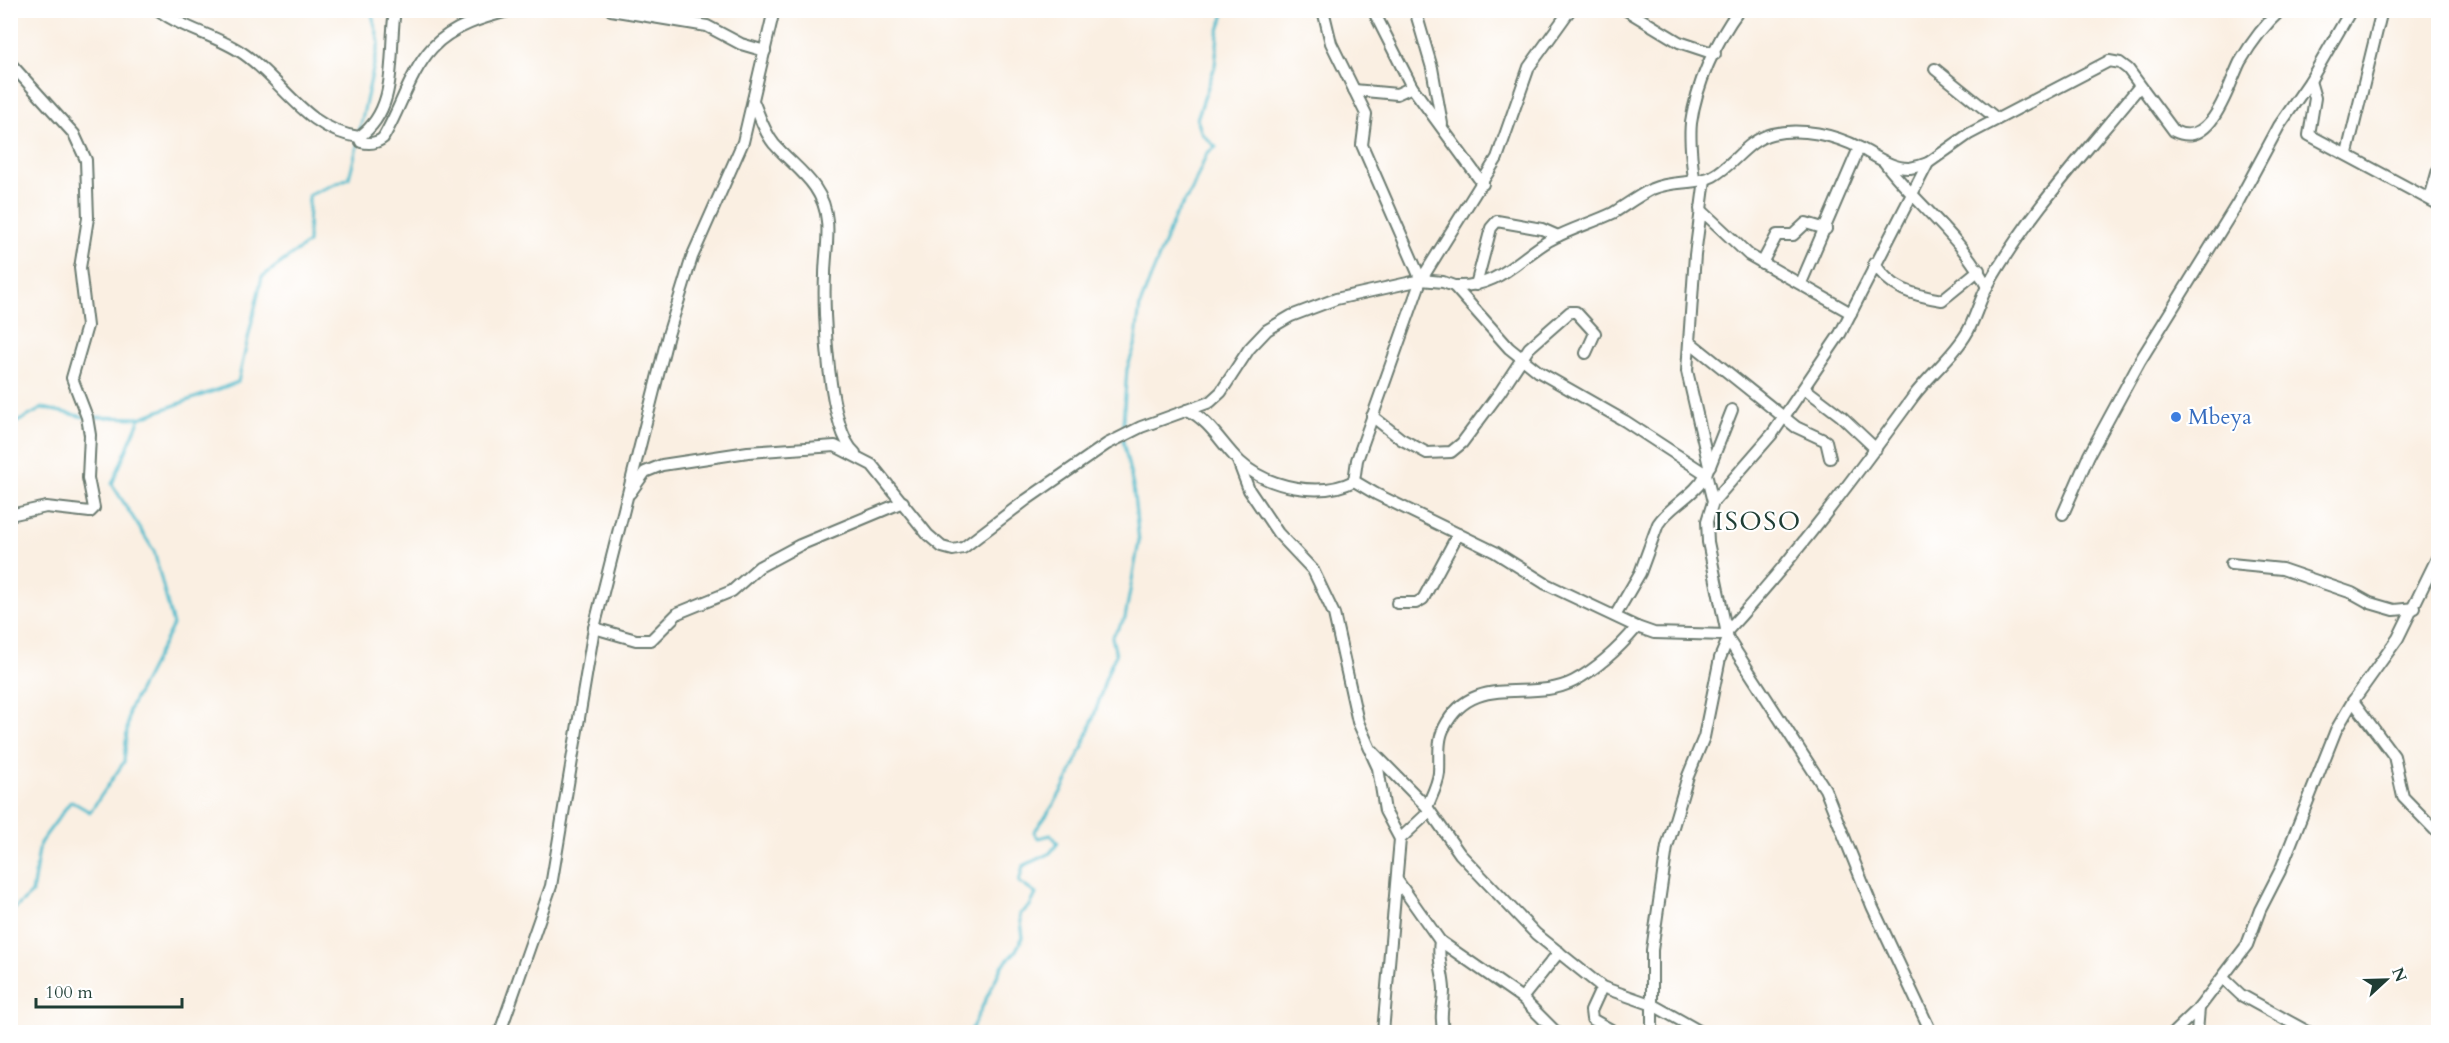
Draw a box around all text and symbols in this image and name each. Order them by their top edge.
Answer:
place label: Mbeya [2188,402,2252,432]
marker: Mbeya [2169,410,2183,424]
district label: ISOSO [1714,504,1802,539]
north arrow [2356,950,2416,1010]
text: N [2386,964,2412,985]
scale bar [36,971,182,1009]
text: 100 m [45,980,93,1005]

